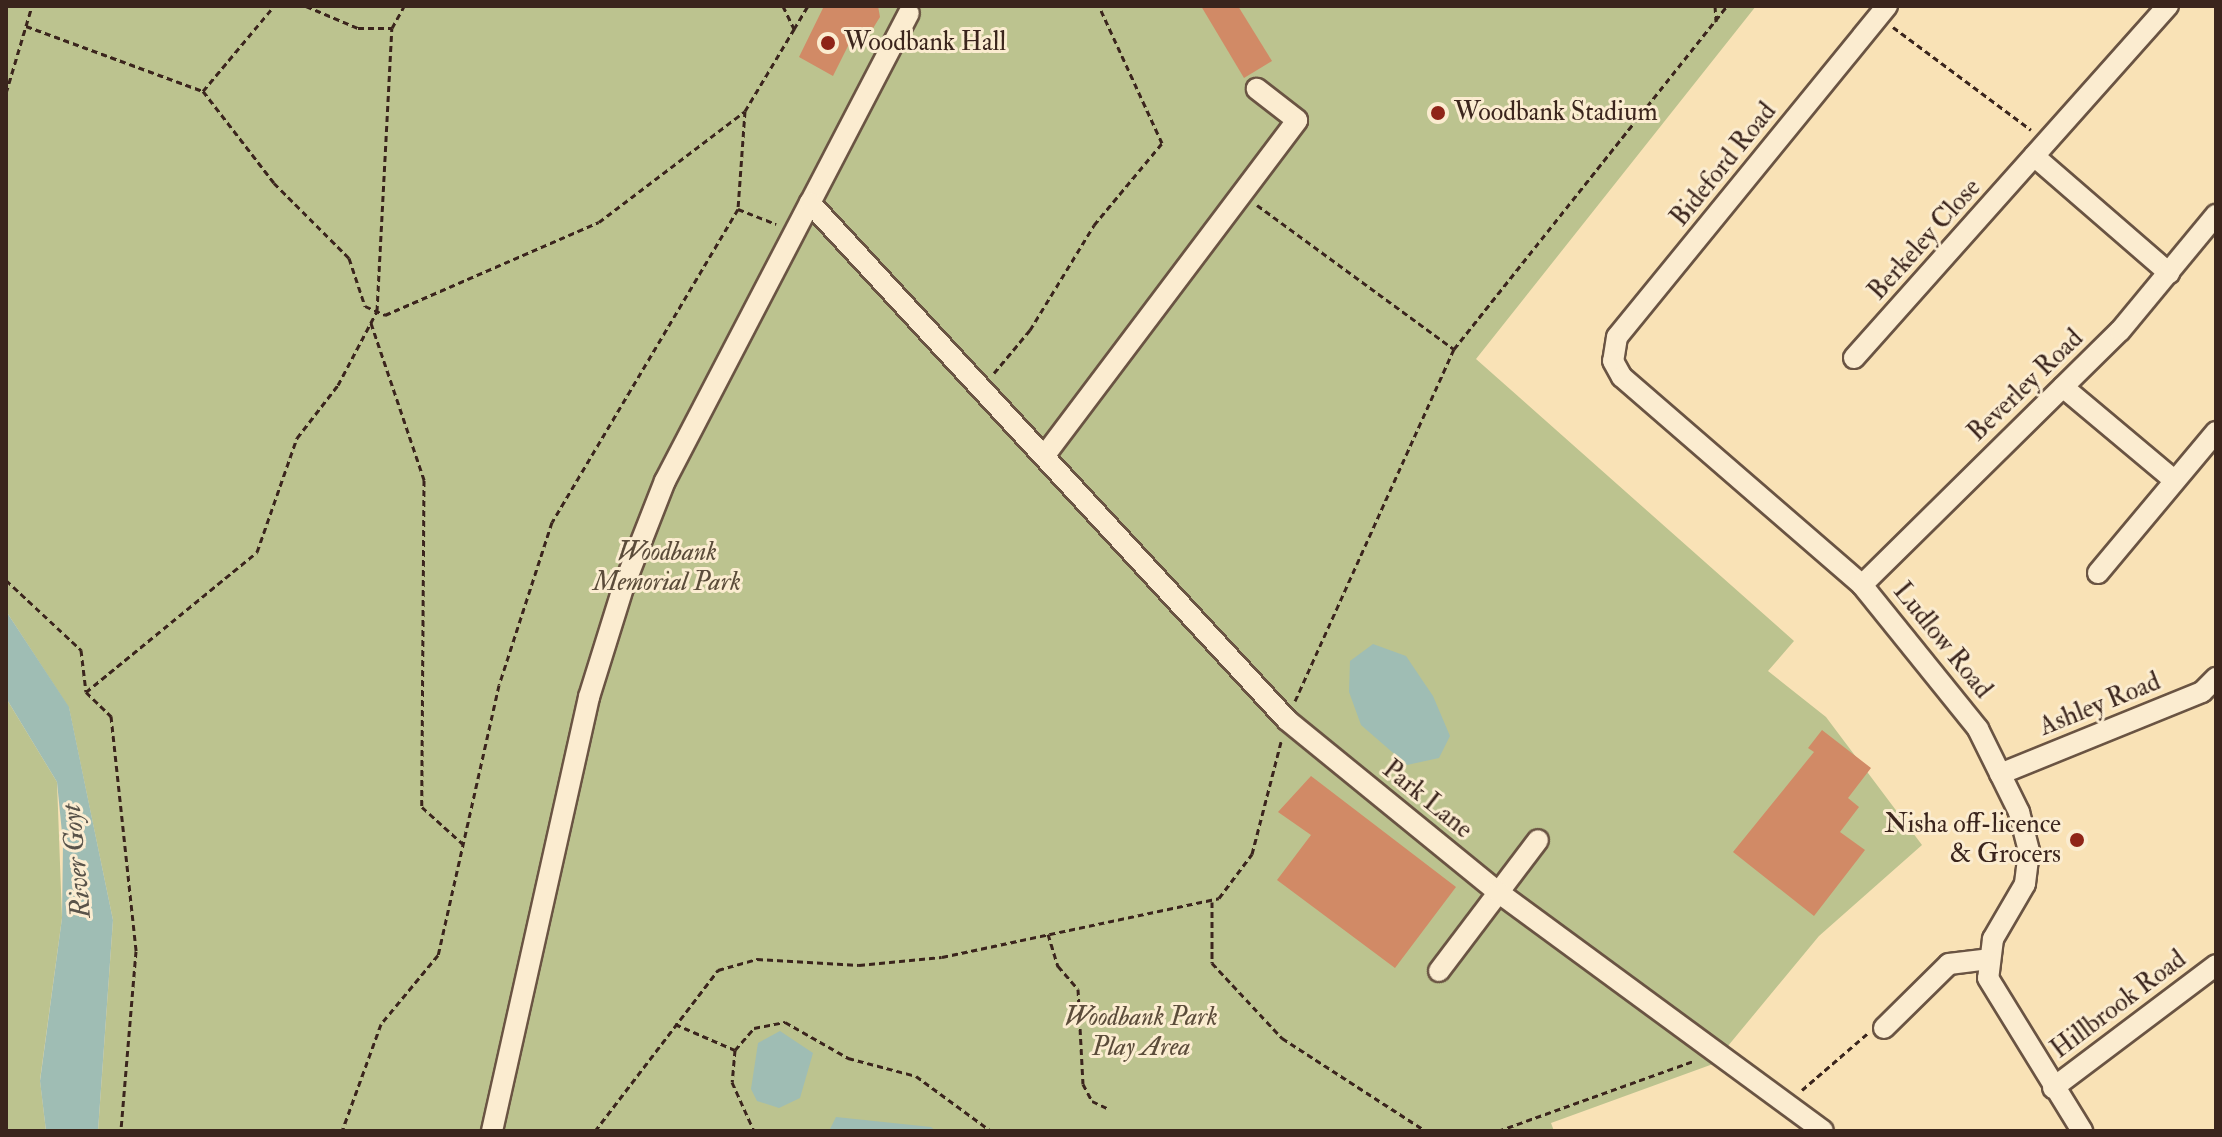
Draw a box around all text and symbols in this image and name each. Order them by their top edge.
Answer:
place label: Woodbank Hall [844,27,1006,59]
marker: Woodbank Hall [819,34,837,52]
place label: Woodbank Stadium [1454,97,1658,129]
street label: Bideford Road [1665,97,1783,233]
marker: Woodbank Stadium [1429,104,1447,122]
street label: Berkeley Close [1862,173,1988,307]
street label: Beverley Road [1962,323,2090,449]
park label: Woodbank Memorial Park [593,537,741,598]
street label: Ludlow Road [1886,577,1998,705]
street label: Ashley Road [2035,667,2165,743]
street label: Park Lane [1376,754,1478,846]
water label: River Goyt [55,802,99,920]
place label: Nisha off-licence & Grocers [1885,809,2061,870]
marker: Nisha off-licence & Grocers [2068,831,2086,849]
street label: Hillbrook Road [2045,944,2193,1066]
park label: Woodbank Park Play Area [1064,1002,1218,1064]

